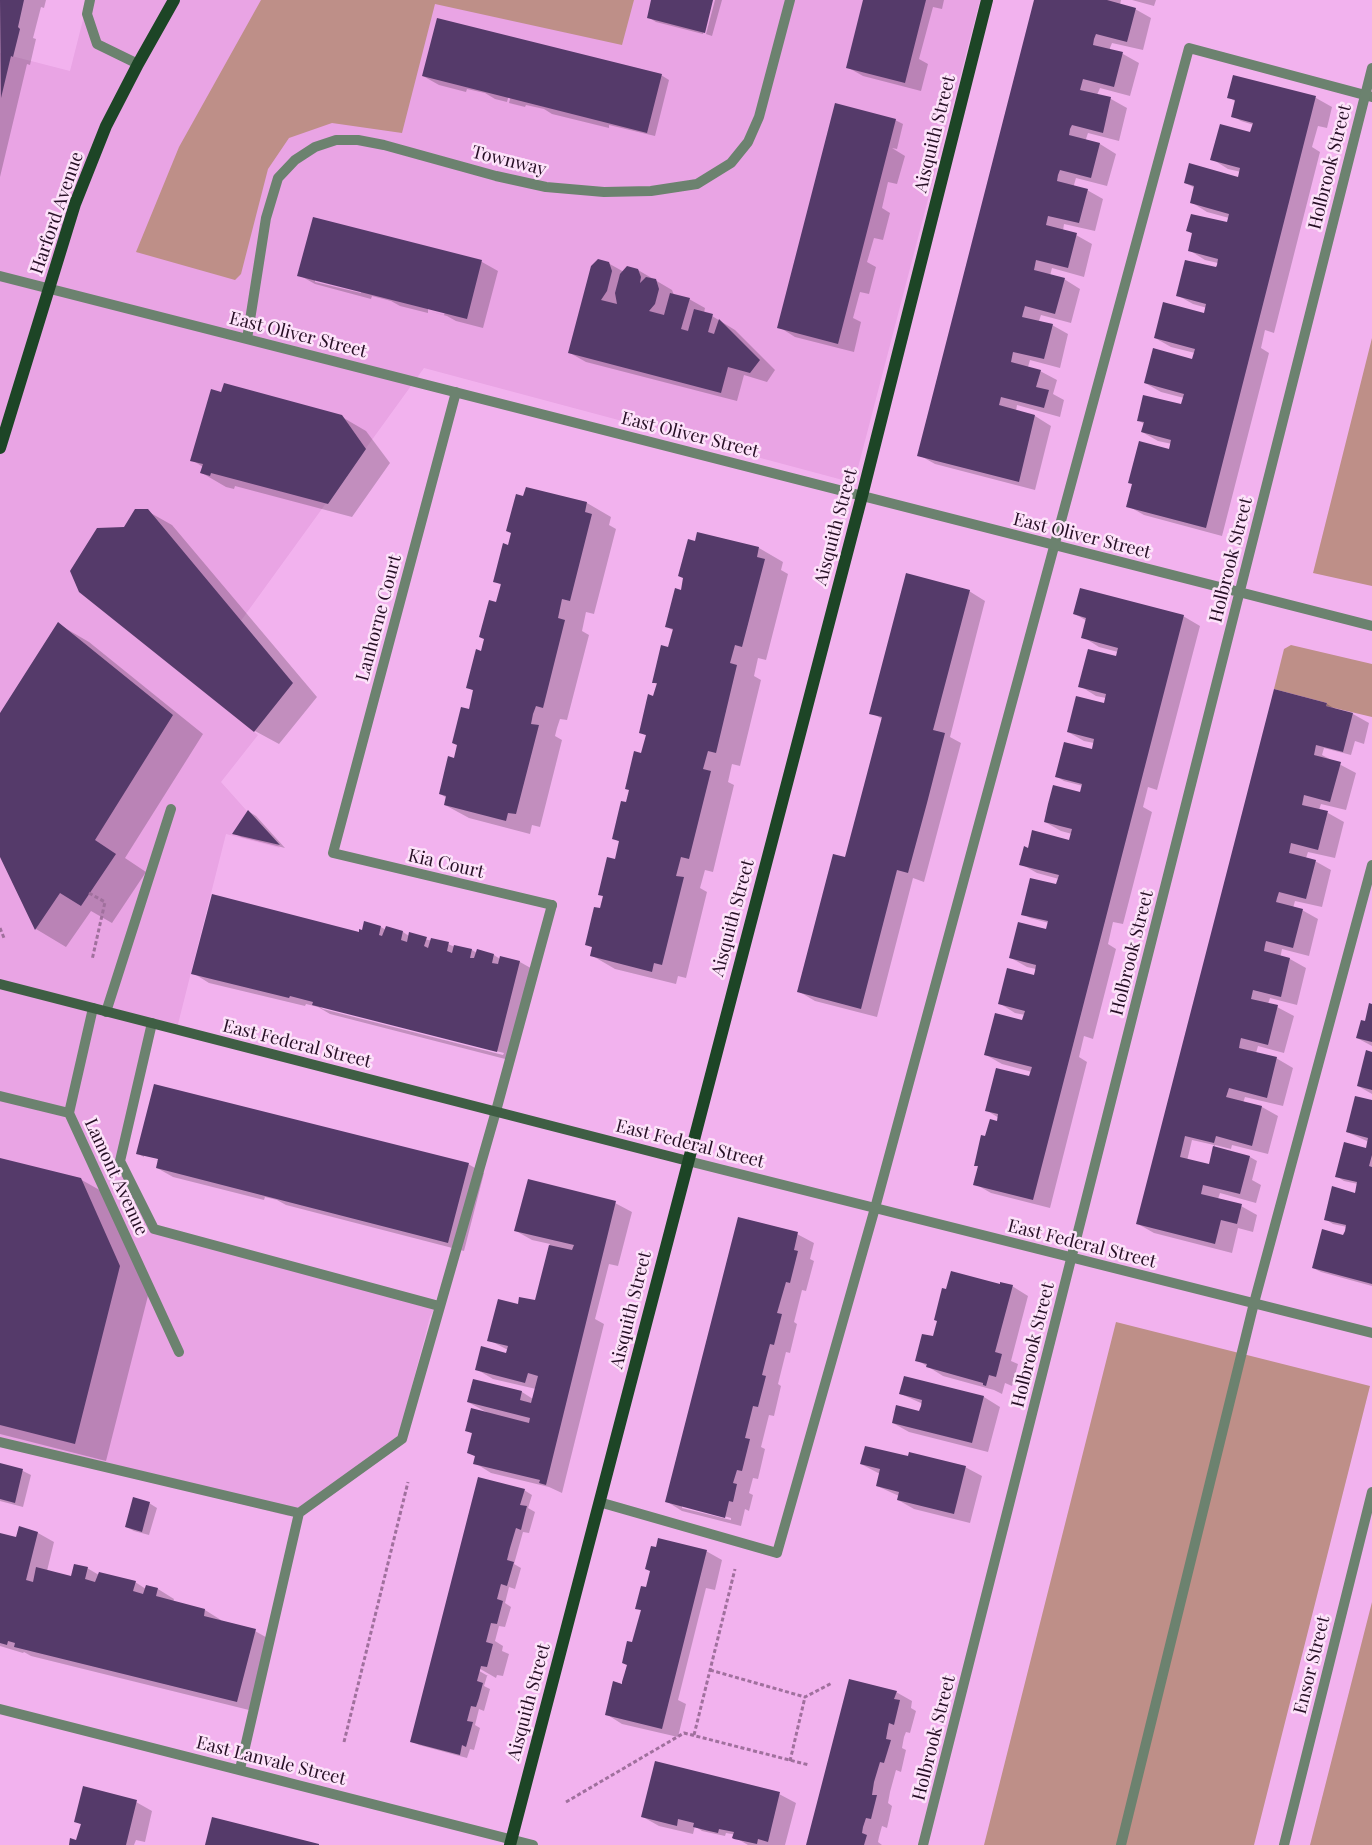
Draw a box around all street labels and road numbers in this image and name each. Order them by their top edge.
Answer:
street label: Aisquith Street [910,73,960,195]
street label: Holbrook Street [1304,102,1356,232]
street label: Townway [469,141,549,181]
street label: Harford Avenue [26,149,88,277]
street label: East Oliver Street [227,307,369,363]
street label: East Oliver Street [619,407,761,463]
street label: Aisquith Street [810,466,862,588]
street label: Holbrook Street [1205,495,1257,625]
street label: East Oliver Street [1011,508,1153,564]
street label: Lanhorne Court [352,552,406,684]
street label: Kia Court [406,845,486,883]
street label: Aisquith Street [707,857,759,979]
street label: Holbrook Street [1106,888,1158,1018]
street label: East Federal Street [221,1015,373,1073]
street label: Lamont Avenue [80,1115,152,1239]
street label: East Federal Street [614,1115,766,1173]
street label: East Federal Street [1006,1215,1158,1273]
street label: Aisquith Street [606,1249,656,1371]
street label: Holbrook Street [1007,1280,1059,1410]
street label: Ensor Street [1289,1614,1335,1716]
street label: Aisquith Street [503,1641,555,1763]
street label: Holbrook Street [908,1673,960,1803]
street label: East Lanvale Street [194,1732,348,1790]

